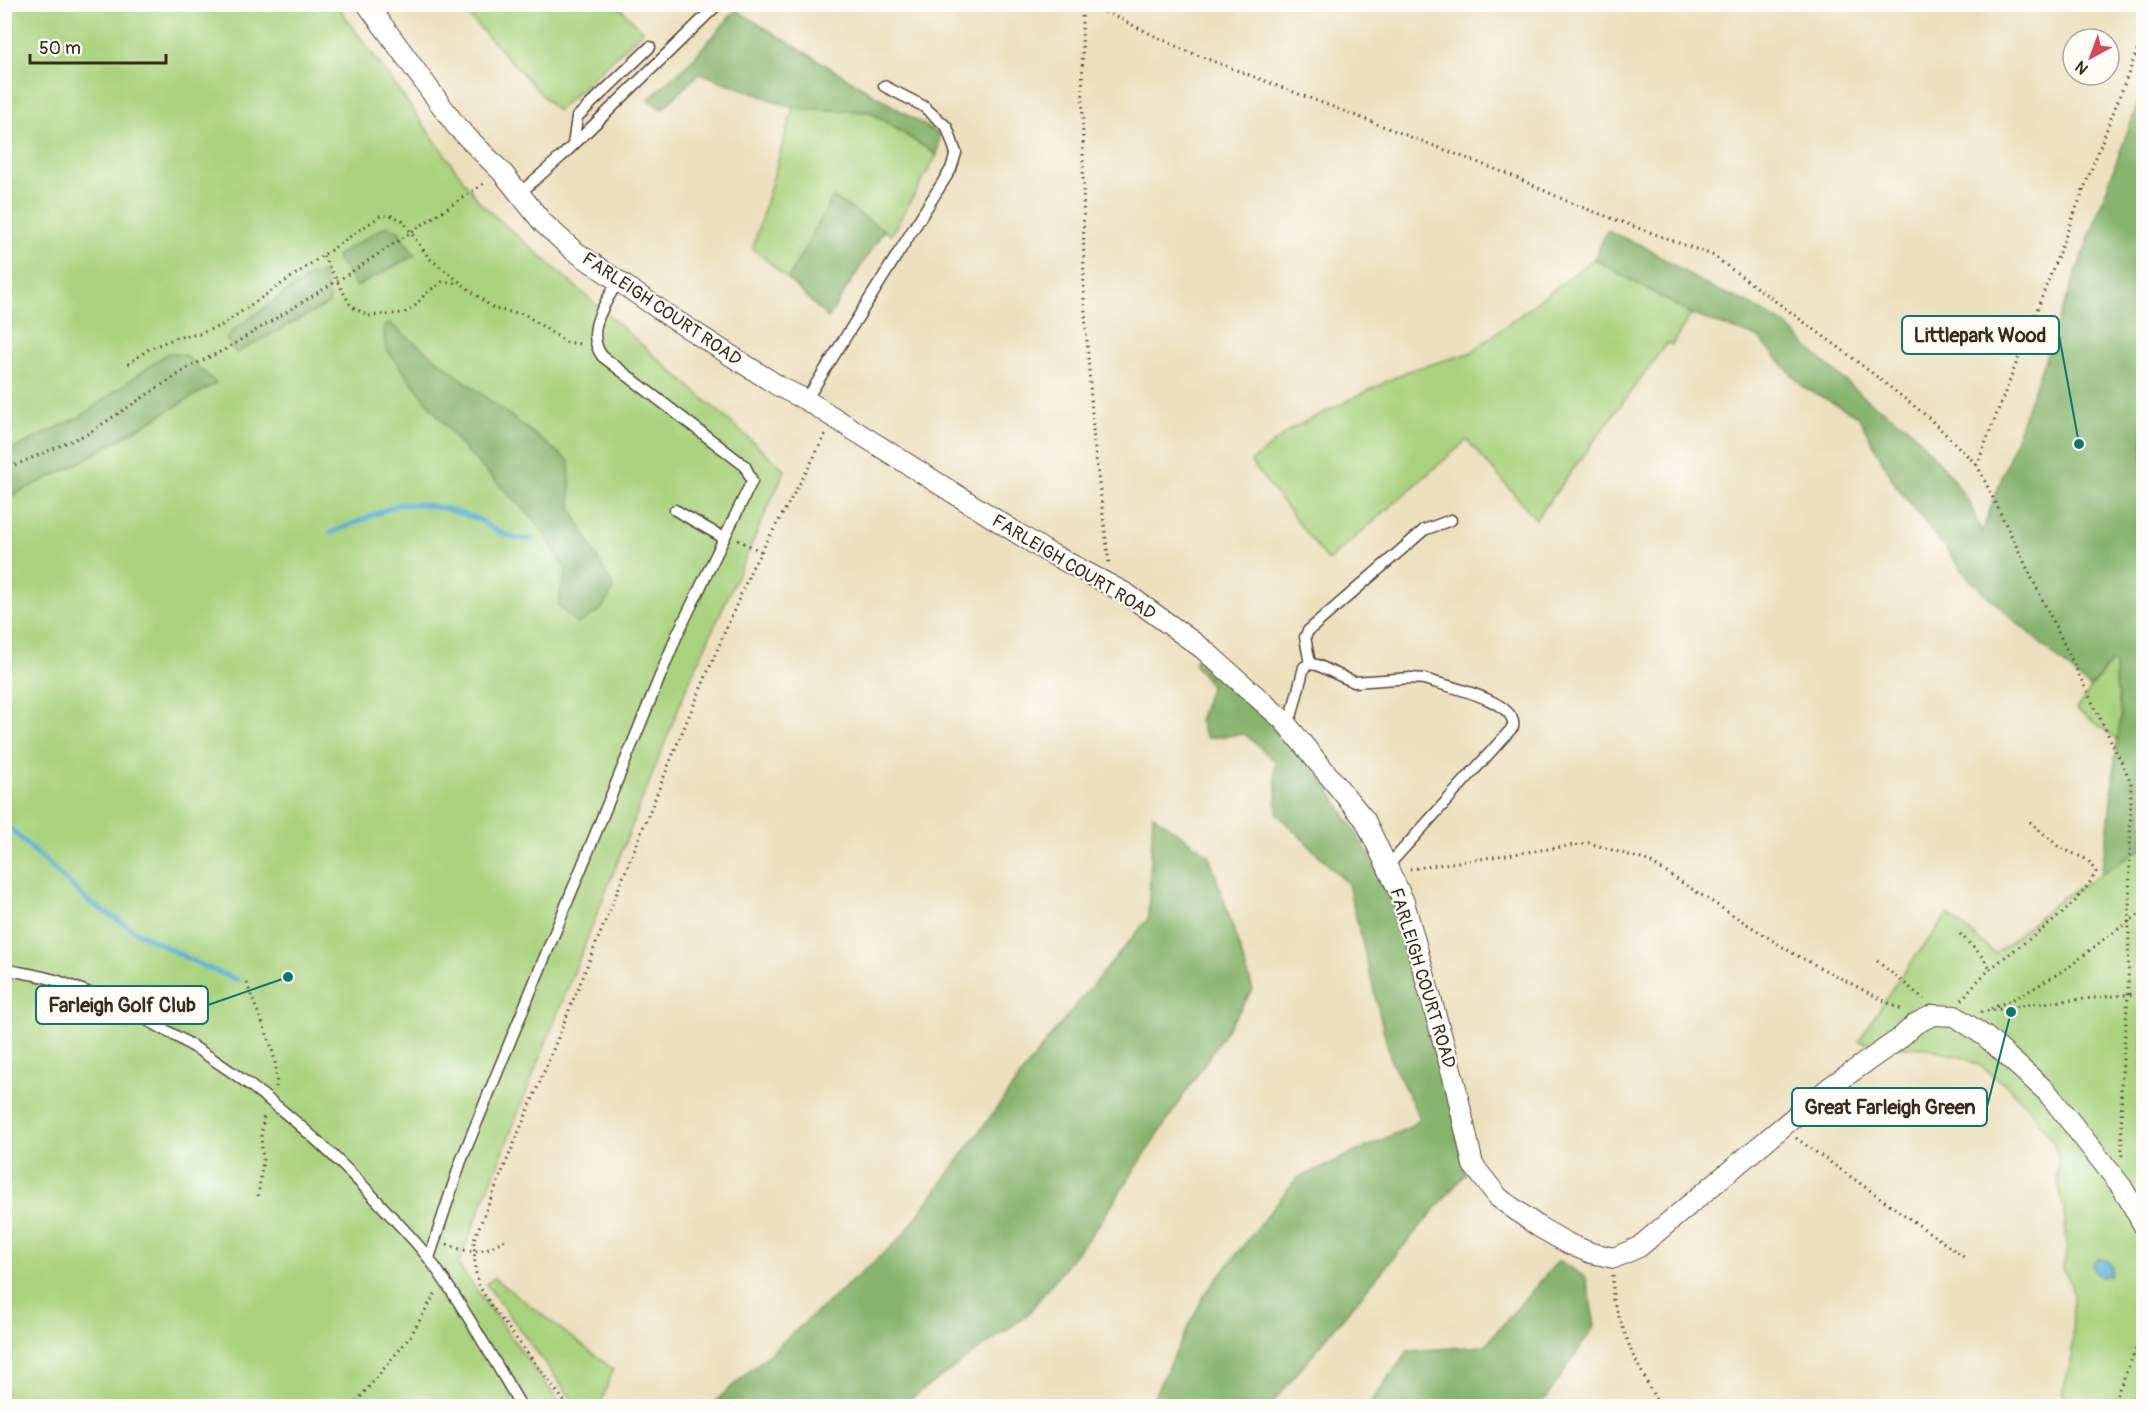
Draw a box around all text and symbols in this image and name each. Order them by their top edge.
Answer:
scale bar [30,27,166,65]
north arrow [2061,27,2121,87]
text: 50 m [39,37,81,60]
text: N [2071,56,2092,79]
street label: FARLEIGH COURT ROAD [578,248,746,371]
callout: Littlepark Wood [1902,316,2059,354]
text: Littlepark Wood [1914,323,2046,348]
street label: FARLEIGH COURT ROAD [988,509,1160,626]
street label: FARLEIGH COURT ROAD [1384,885,1461,1071]
callout: Farleigh Golf Club [36,986,208,1024]
text: Farleigh Golf Club [48,993,196,1018]
callout: Great Farleigh Green [1792,1088,1987,1126]
text: Great Farleigh Green [1804,1095,1976,1120]

